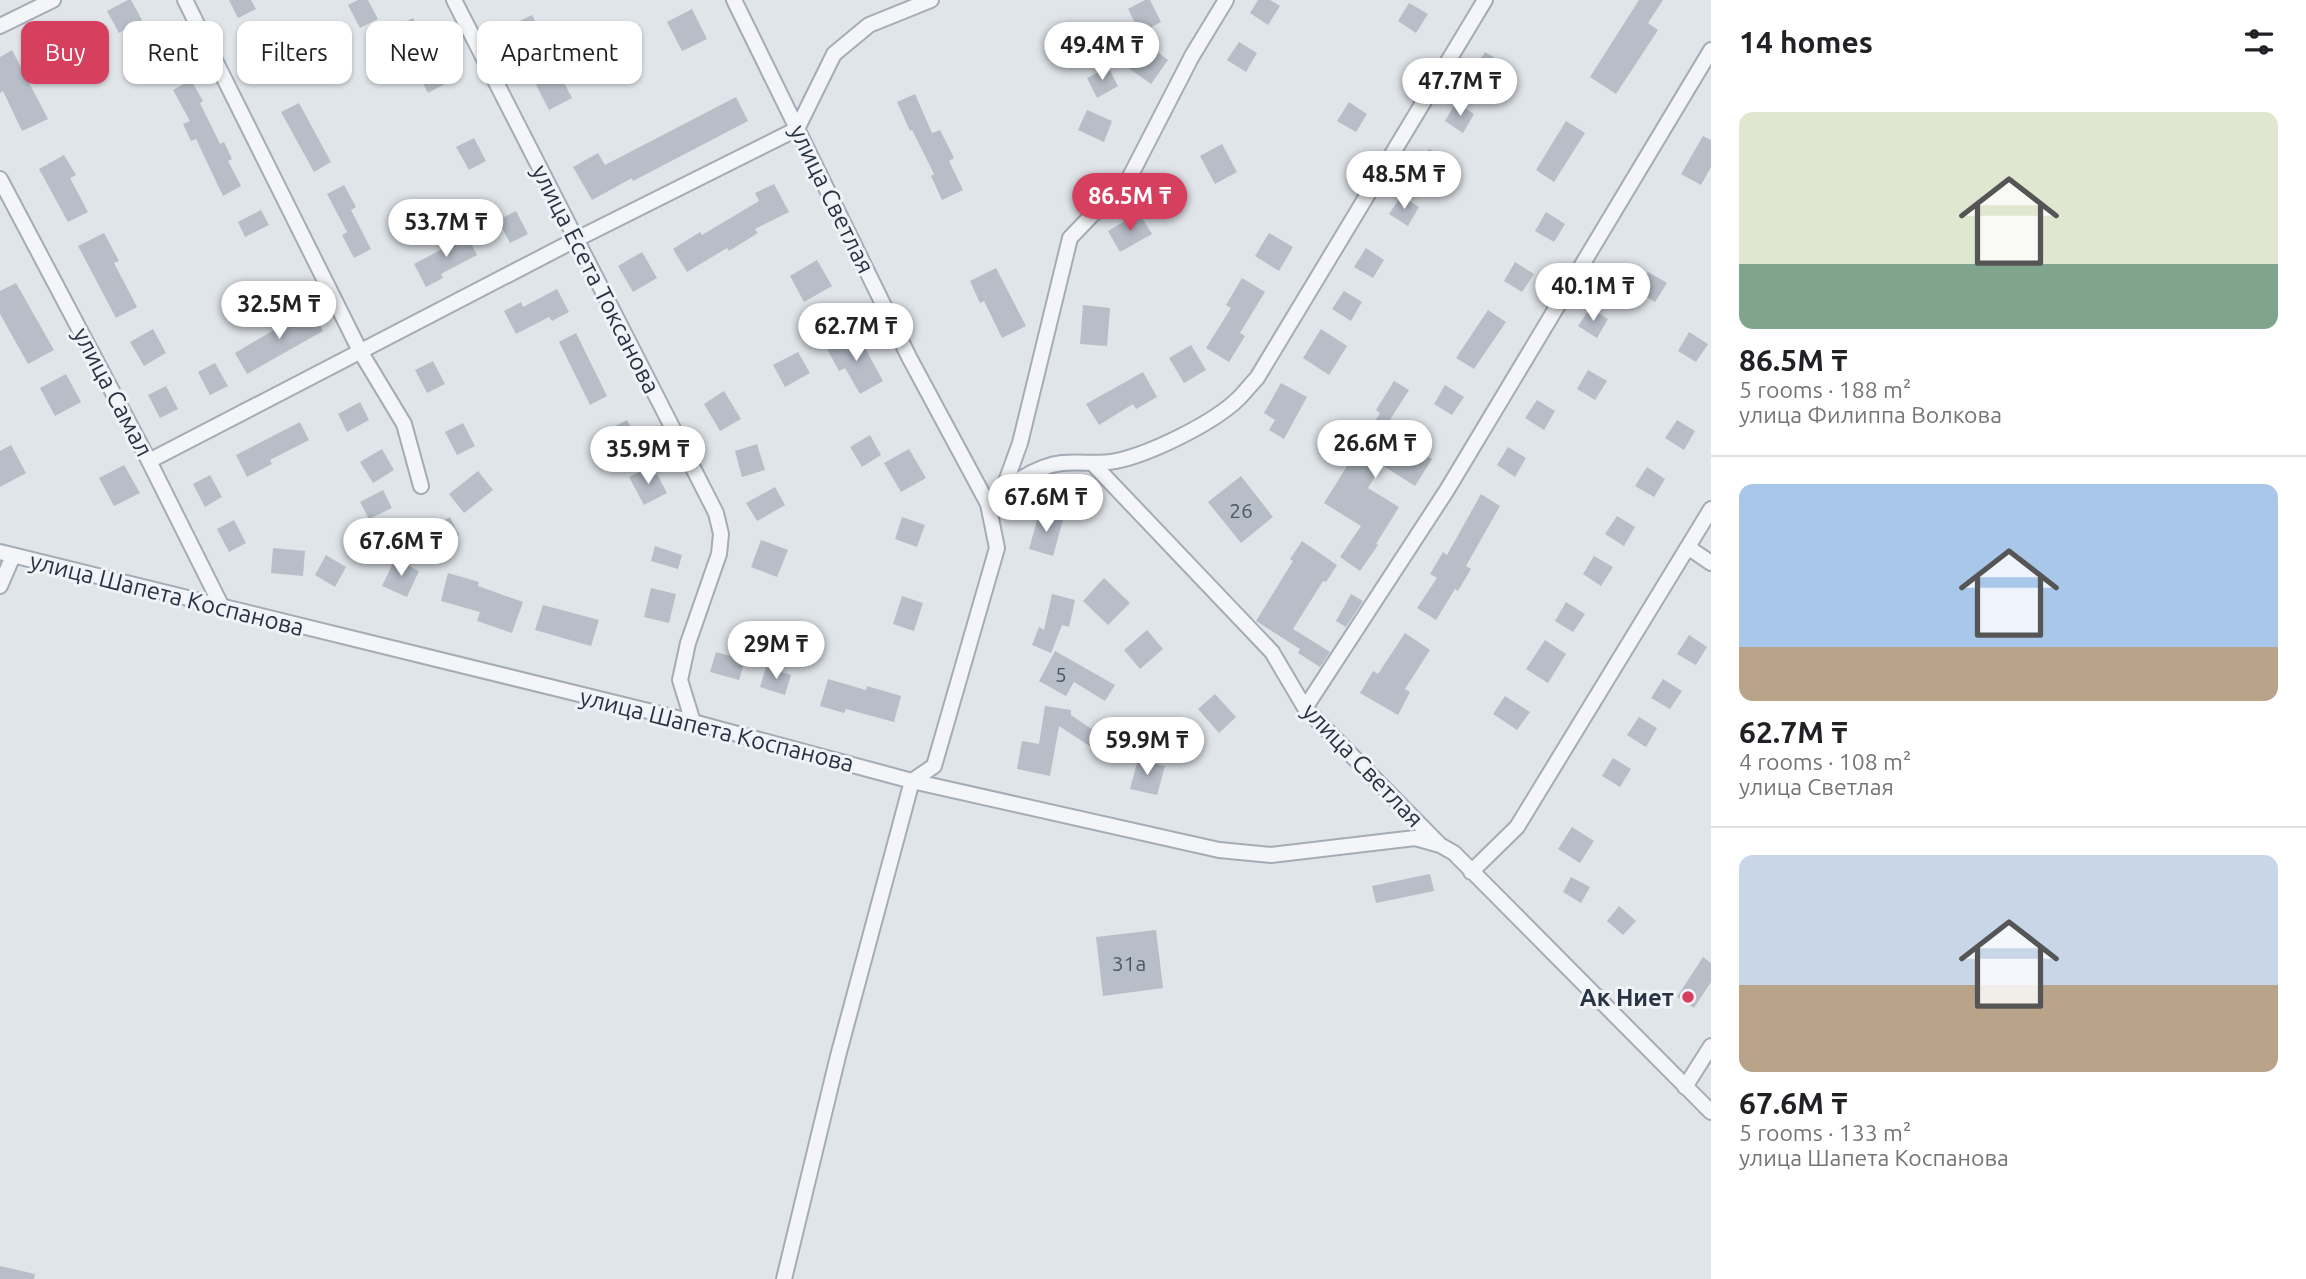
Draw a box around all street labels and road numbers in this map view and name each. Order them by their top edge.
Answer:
street label: улица Светлая [784,120,880,278]
street label: улица Есета Токсанова [527,160,665,398]
street label: улица Самал [68,323,158,461]
street label: улица Шапета Коспанова [27,547,307,641]
street label: улица Шапета Коспанова [577,683,857,777]
street label: улица Светлая [1297,697,1429,833]

